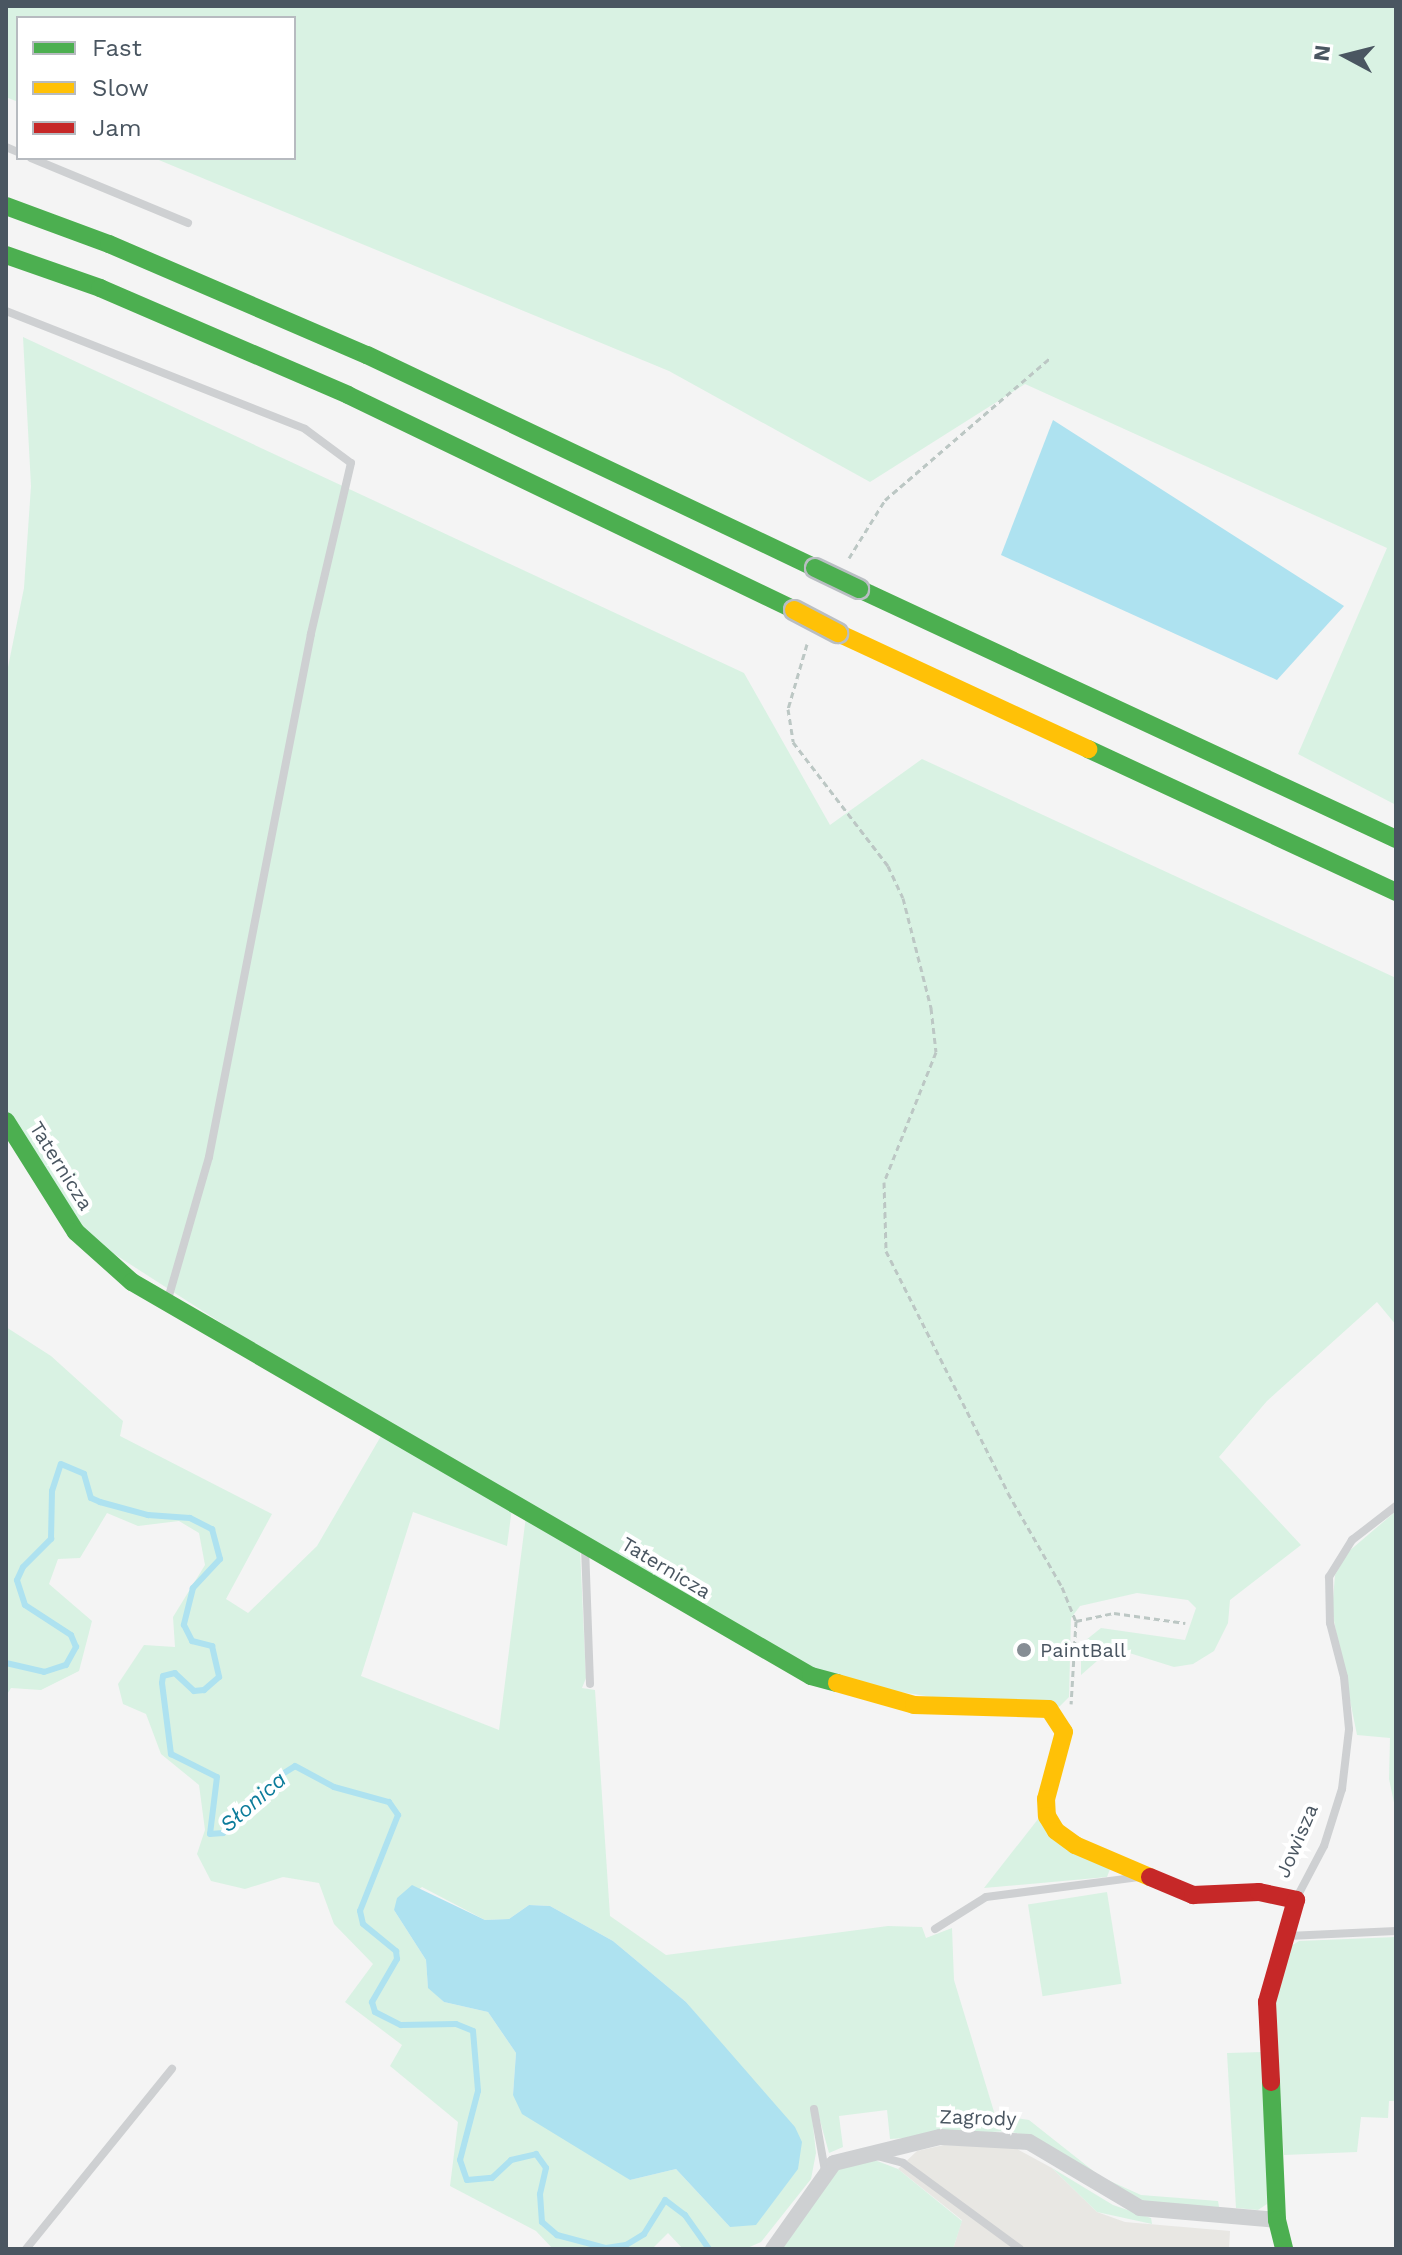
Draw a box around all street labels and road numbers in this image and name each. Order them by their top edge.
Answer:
street label: Taternicza [24,1117,98,1215]
street label: Taternicza [617,1532,715,1604]
street label: Jowisza [1271,1801,1323,1881]
street label: Zagrody [939,2105,1017,2131]

